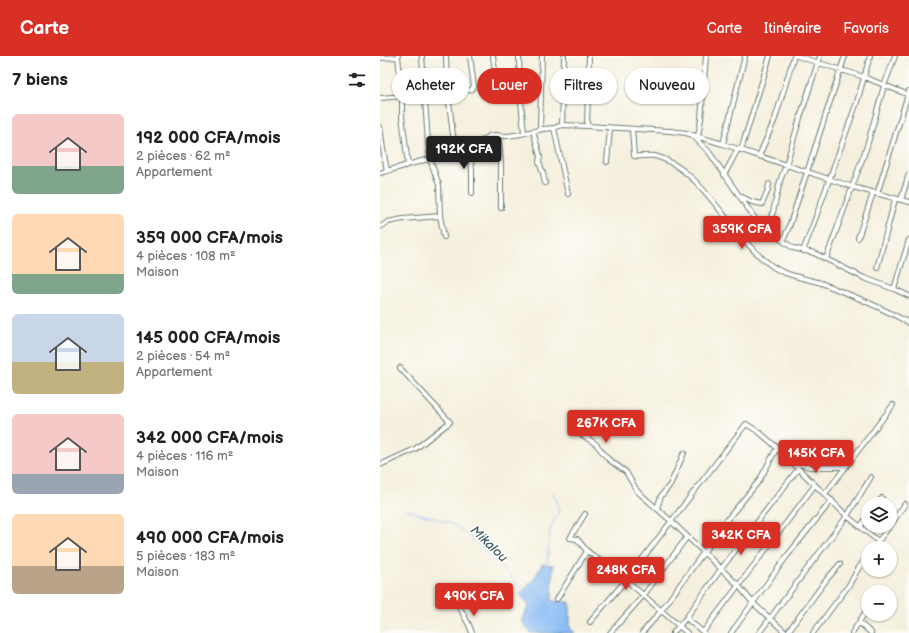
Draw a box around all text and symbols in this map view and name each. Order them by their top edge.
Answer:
text: Carte [20,17,69,40]
text: Carte [707,20,742,37]
text: Itinéraire [764,20,821,37]
text: Favoris [843,20,889,37]
chip: Acheter [392,68,469,104]
chip: Louer [477,68,542,104]
chip: Filtres [550,68,617,104]
chip: Nouveau [625,68,709,104]
icon: filters [346,69,368,91]
text: 7 biens [12,70,68,90]
text: 192 000 CFA/mois [136,128,281,148]
icon: home [44,130,92,178]
pin: 192K CFA [423,136,505,170]
text: 192K CFA [435,141,493,157]
text: 2 pièces · 62 m² [136,148,231,164]
text: Appartement [136,164,212,180]
pin: 359K CFA [701,216,783,250]
text: 359K CFA [712,221,772,237]
text: 359 000 CFA/mois [136,228,283,248]
icon: home [44,230,92,278]
text: 4 pièces · 108 m² [136,248,236,264]
text: Maison [136,264,179,280]
text: 145 000 CFA/mois [136,328,280,348]
icon: home [44,330,92,378]
text: 2 pièces · 54 m² [136,348,230,364]
text: Appartement [136,364,212,380]
pin: 267K CFA [565,410,647,444]
text: 267K CFA [576,415,636,431]
text: 342 000 CFA/mois [136,428,283,448]
icon: home [44,430,92,478]
pin: 145K CFA [775,440,857,474]
text: 145K CFA [787,445,845,461]
text: 4 pièces · 116 m² [136,448,233,464]
text: Maison [136,464,179,480]
map controls [861,497,897,621]
button: layers [861,497,897,533]
water label: Mikalou [467,522,511,566]
pin: 342K CFA [700,522,782,556]
text: 342K CFA [711,527,771,543]
text: 490 000 CFA/mois [136,528,284,548]
icon: home [44,530,92,578]
button: + [861,541,897,577]
text: 5 pièces · 183 m² [136,548,235,564]
pin: 248K CFA [585,557,667,591]
text: 248K CFA [596,562,656,578]
text: Maison [136,564,179,580]
pin: 490K CFA [433,583,515,617]
button: − [861,585,897,621]
text: 490K CFA [444,588,504,604]

